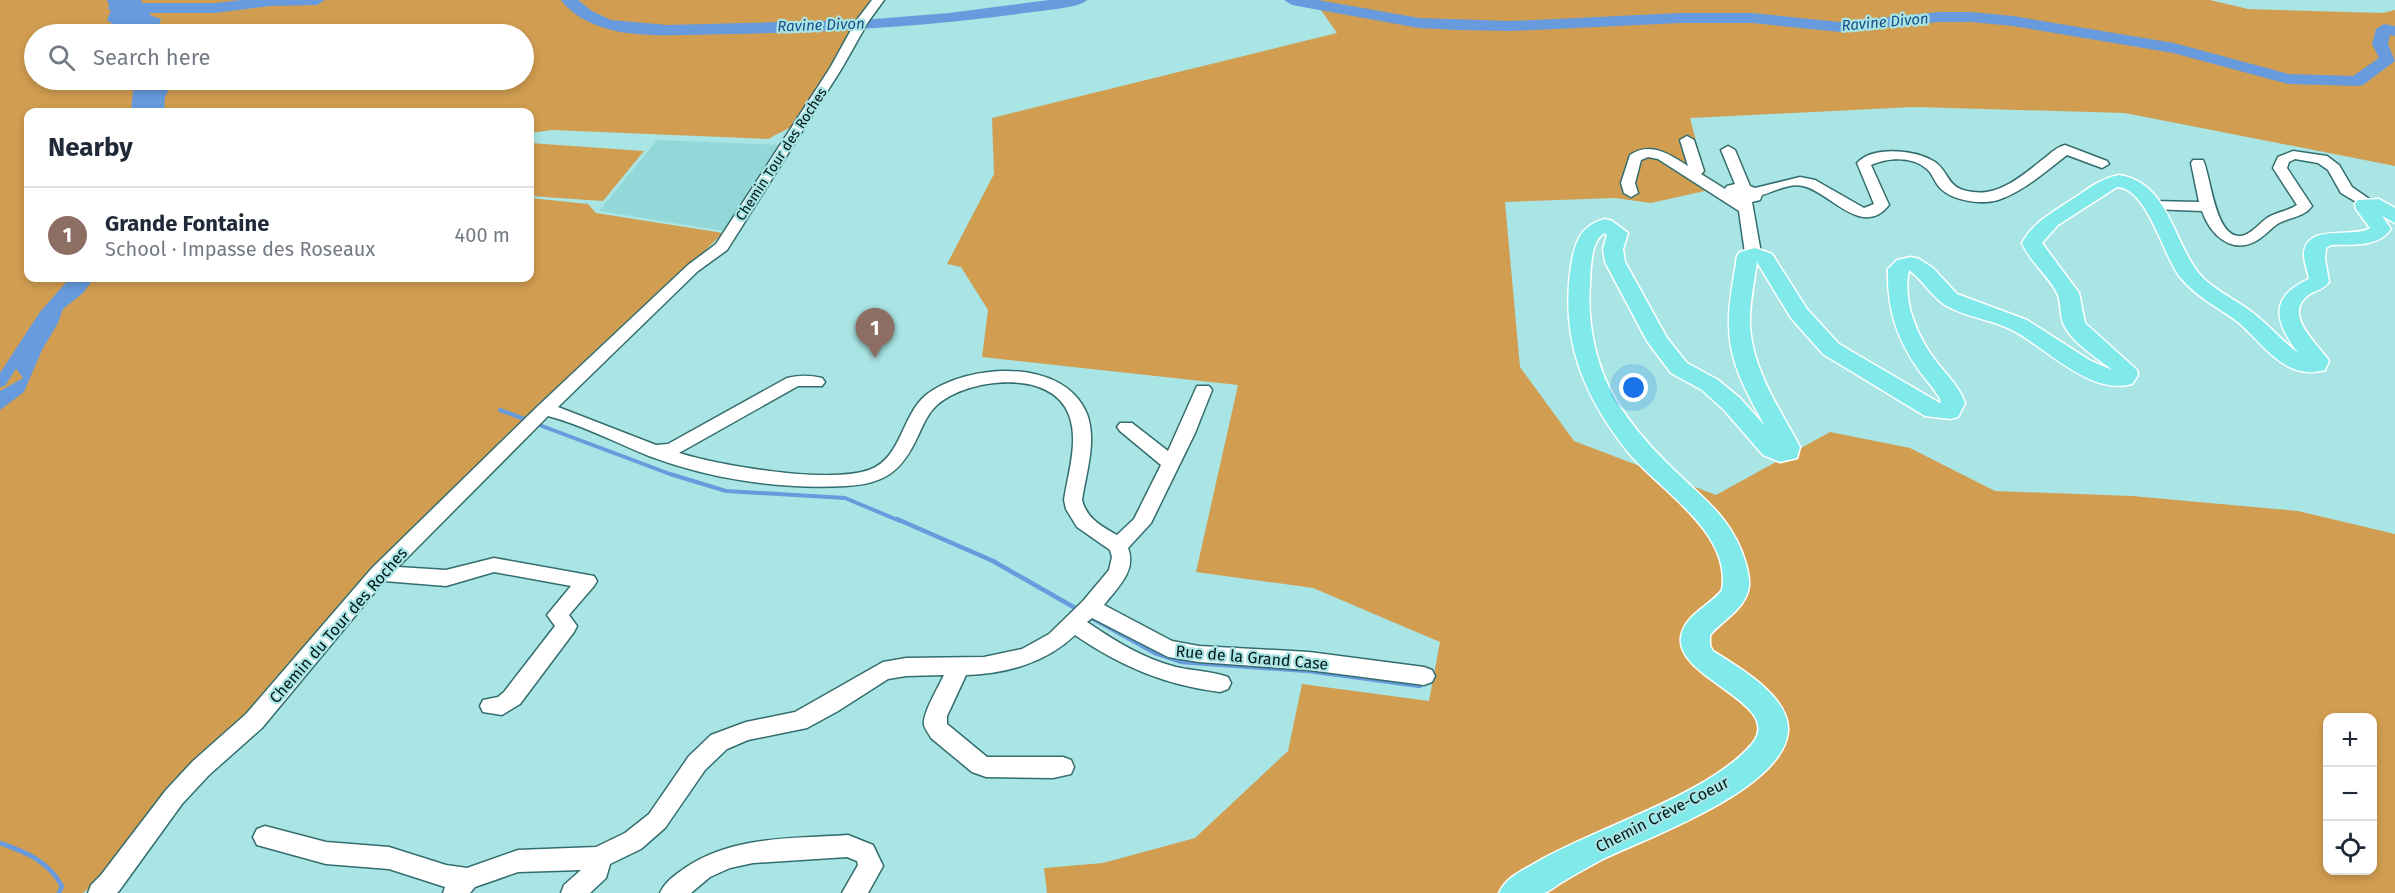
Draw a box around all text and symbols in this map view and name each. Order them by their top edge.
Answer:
water label: Ravine Divon [1841,9,1929,35]
water label: Ravine Divon [777,14,865,36]
search box [24,24,534,90]
icon: search [45,41,78,74]
text: Search here [93,44,211,71]
street label: Chemin Tour des Roches [732,84,831,224]
text: Nearby [48,132,133,163]
text: Grande Fontaine [105,210,269,237]
text: 1 [63,223,72,247]
text: 400 m [455,223,510,247]
text: School · Impasse des Roseaux [105,237,375,261]
pin: 1 [856,308,894,358]
your location [1619,373,1648,402]
street label: Chemin du Tour des Roches [265,544,411,707]
street label: Rue de la Grand Case [1175,641,1329,674]
map controls [2323,713,2377,875]
button: + [2323,713,2377,767]
button: − [2323,767,2377,821]
street label: Chemin Crève-Coeur [1592,772,1733,856]
button: locate [2323,821,2377,875]

